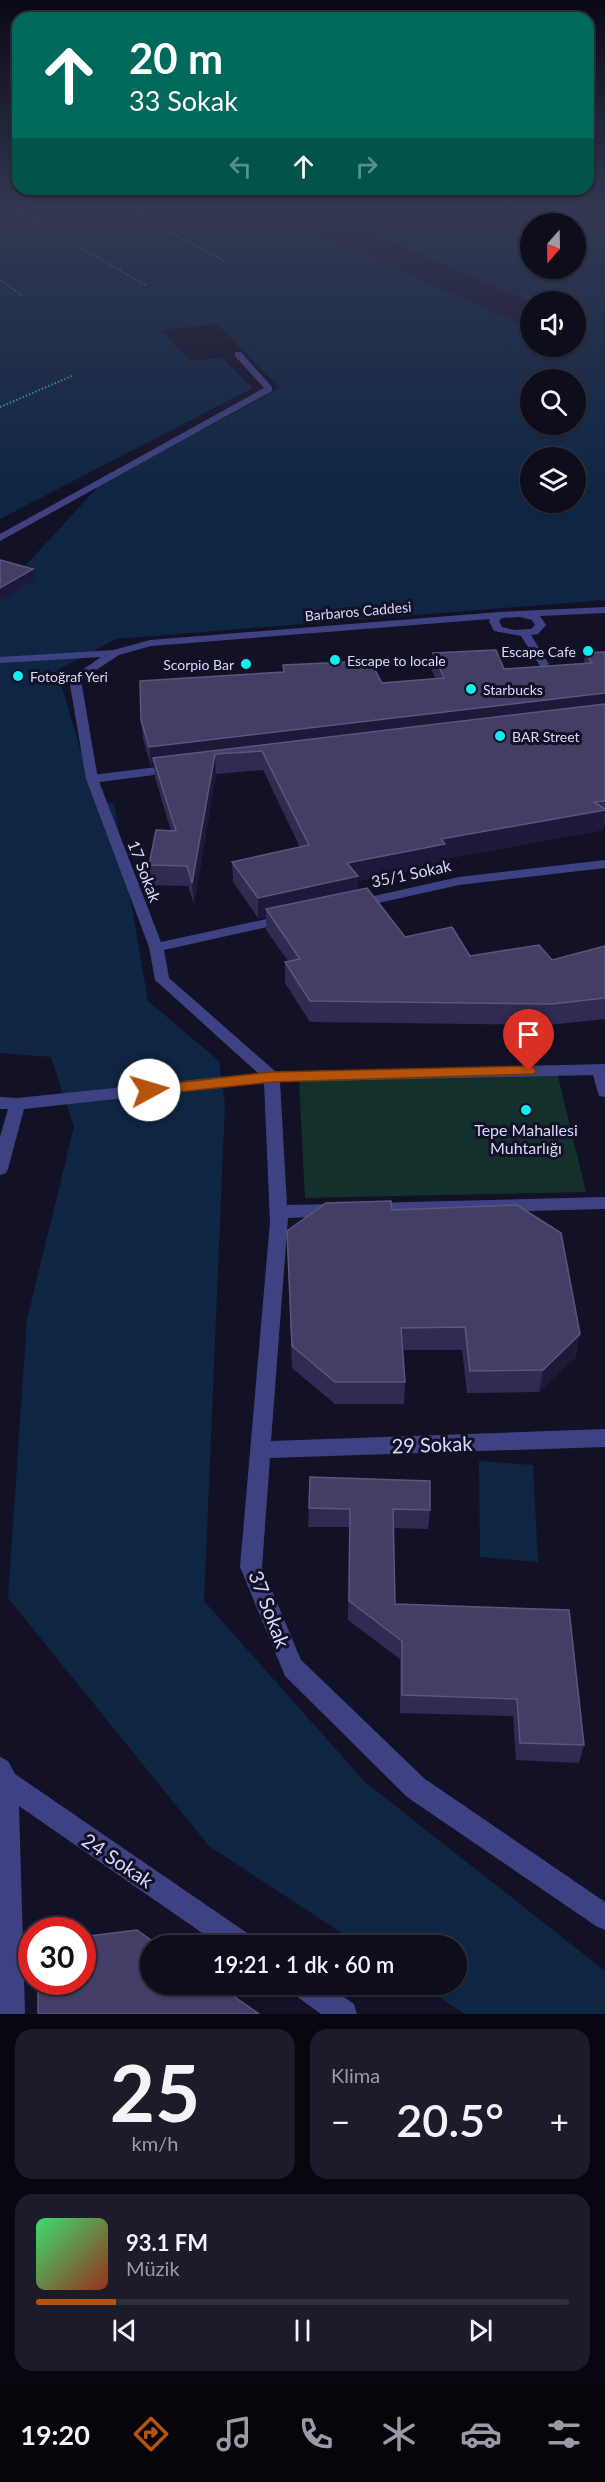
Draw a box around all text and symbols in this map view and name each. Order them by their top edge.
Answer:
text: 20 m [129,33,223,83]
icon: ahead [30,36,108,114]
text: 33 Sokak [129,84,238,117]
icon: left [224,150,257,183]
icon: ahead [287,150,320,183]
icon: right [350,150,383,183]
north arrow [520,213,586,279]
map controls [520,213,586,513]
button: sound [520,291,586,357]
button: search [520,369,586,435]
button: layers [520,447,586,513]
street label: Barbaros Caddesi [304,598,412,624]
place label: Escape Cafe [501,643,576,660]
marker: Escape Cafe [581,644,595,658]
place label: Escape to locale [347,652,446,669]
marker: Escape to locale [328,653,342,667]
place label: Scorpio Bar [163,656,234,673]
marker: Scorpio Bar [239,657,253,671]
place label: Fotoğraf Yeri [30,668,108,685]
marker: Fotoğraf Yeri [11,669,25,683]
place label: Starbucks [483,681,543,698]
marker: Starbucks [464,682,478,696]
place label: BAR Street [512,728,580,745]
marker: BAR Street [493,729,507,743]
street label: 17 Sokak [125,837,166,905]
street label: 35/1 Sokak [369,855,453,891]
pin [503,1009,554,1071]
icon: arrive [512,1018,545,1051]
position arrow [117,1058,181,1122]
marker: Tepe Mahallesi Muhtarlığı [519,1103,533,1117]
place label: Tepe Mahallesi Muhtarlığı [474,1120,578,1157]
street label: 29 Sokak [391,1431,474,1457]
street label: 37 Sokak [244,1567,296,1652]
street label: 24 Sokak [78,1827,159,1893]
speed limit sign: 30 [18,1917,96,1995]
text: 19:21 · 1 dk · 60 m [213,1951,394,1978]
text: 25 [110,2045,200,2139]
text: Klima [331,2063,380,2087]
text: 20.5° [396,2093,504,2147]
text: − [331,2101,350,2141]
text: + [550,2101,569,2141]
text: km/h [132,2131,178,2155]
text: 93.1 FM [126,2229,208,2256]
text: Müzik [126,2256,180,2280]
icon: previous [108,2314,141,2347]
icon: pause [286,2314,319,2347]
icon: next [464,2314,497,2347]
icon: directions [130,2413,172,2455]
icon: music [213,2413,255,2455]
icon: phone [295,2413,337,2455]
icon: climate [378,2413,420,2455]
icon: car [460,2413,502,2455]
icon: filters [543,2413,585,2455]
text: 19:20 [20,2418,90,2451]

